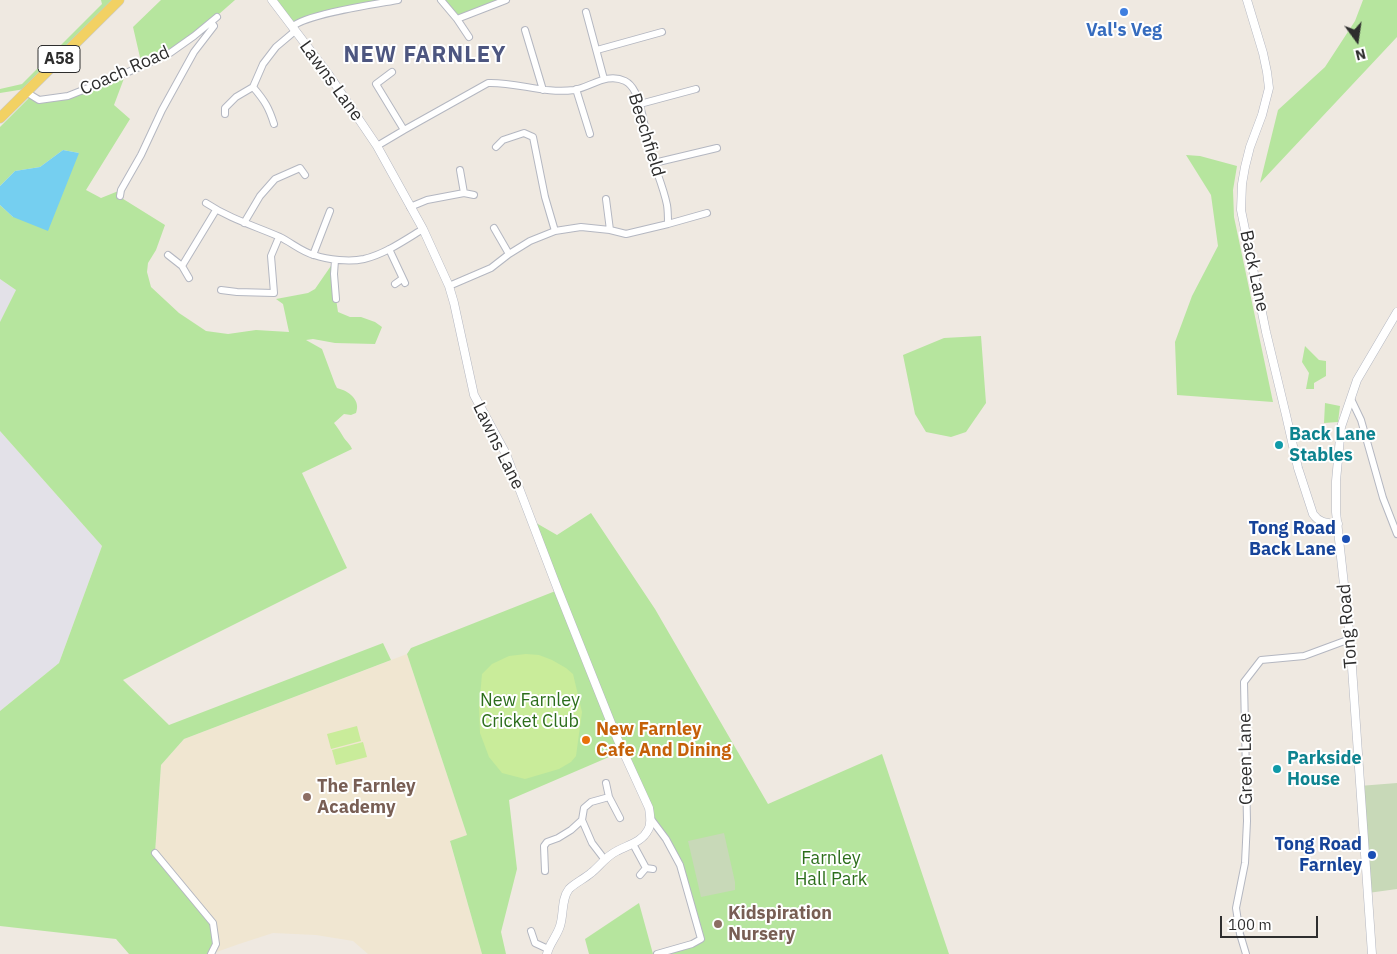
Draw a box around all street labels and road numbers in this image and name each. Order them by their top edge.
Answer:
street label: Lawns Lane [295,36,367,126]
street label: Coach Road [77,42,173,100]
road number: A58 [38,46,80,72]
street label: Beechfield [623,91,669,179]
street label: Back Lane [1235,228,1273,314]
street label: Lawns Lane [468,399,528,493]
street label: Tong Road [1334,583,1362,669]
street label: Green Lane [1234,713,1258,805]

